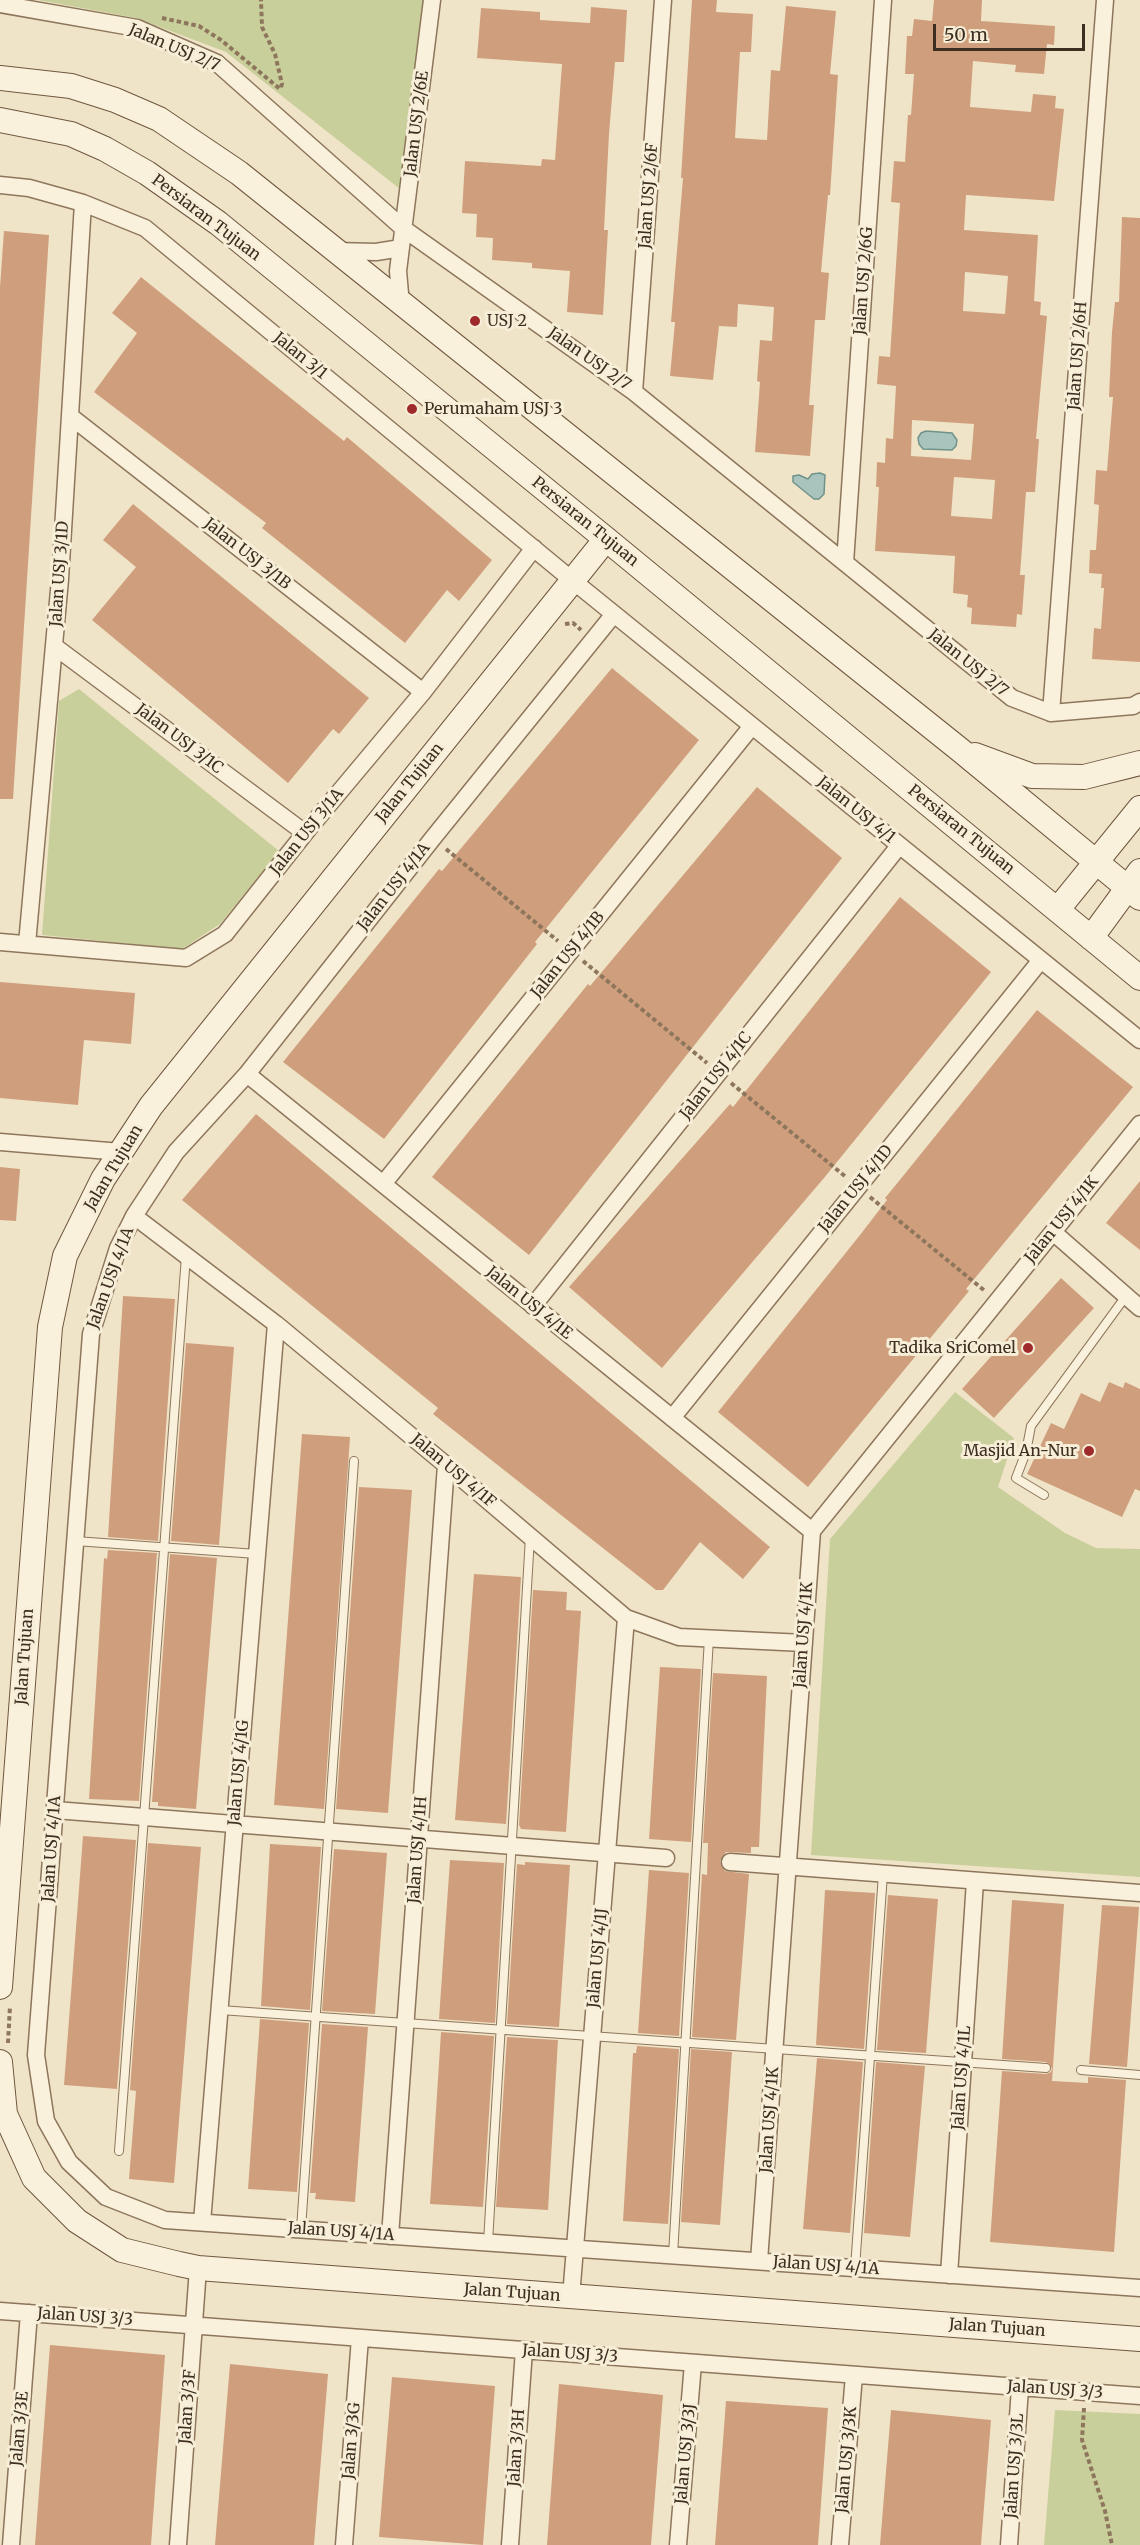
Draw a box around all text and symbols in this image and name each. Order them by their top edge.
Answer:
scale bar [936,12,1088,50]
street label: Jalan USJ 2/7 [126,20,222,76]
text: 50 m [944,23,988,46]
street label: Jalan USJ 2/6E [401,70,433,178]
street label: Jalan USJ 2/6F [636,142,662,250]
street label: Persiaran Tujuan [148,171,264,265]
street label: Jalan USJ 2/6G [851,226,877,336]
street label: Jalan USJ 2/6H [1065,301,1091,411]
place label: USJ 2 [487,311,527,331]
marker: USJ 2 [468,314,482,328]
street label: Jalan USJ 2/7 [544,323,634,395]
street label: Jalan 3/1 [269,329,331,383]
place label: Perumaham USJ 3 [424,399,562,419]
marker: Perumaham USJ 3 [405,402,419,416]
street label: Persiaran Tujuan [528,473,642,571]
street label: Jalan USJ 3/1B [200,514,294,594]
street label: Jalan USJ 3/1D [47,521,73,627]
street label: Jalan USJ 2/7 [924,625,1012,701]
street label: Jalan USJ 3/1C [132,700,226,778]
street label: Jalan Tujuan [372,739,448,827]
street label: Jalan USJ 4/1 [813,773,899,847]
street label: Persiaran Tujuan [904,781,1018,879]
street label: Jalan USJ 3/1A [266,785,348,879]
street label: Jalan USJ 4/1A [354,839,434,935]
street label: Jalan USJ 4/1B [527,908,609,1002]
street label: Jalan USJ 4/1C [676,1029,756,1123]
street label: Jalan Tujuan [81,1122,147,1214]
street label: Jalan USJ 4/1D [815,1141,897,1237]
street label: Jalan USJ 4/1K [1021,1173,1103,1267]
street label: Jalan USJ 4/1A [84,1225,138,1331]
street label: Jalan USJ 4/1E [482,1262,576,1344]
place label: Tadika SriComel [889,1338,1016,1358]
marker: Tadika SriComel [1021,1341,1035,1355]
street label: Jalan USJ 4/1F [407,1430,499,1512]
place label: Masjid An-Nur [963,1441,1077,1461]
marker: Masjid An-Nur [1082,1444,1096,1458]
street label: Jalan USJ 4/1K [791,1581,817,1689]
street label: Jalan Tujuan [12,1608,38,1706]
street label: Jalan USJ 4/1G [225,1719,253,1827]
street label: Jalan USJ 4/1A [39,1795,65,1903]
street label: Jalan USJ 4/1H [405,1796,431,1904]
street label: Jalan USJ 4/1J [584,1907,612,2009]
street label: Jalan USJ 4/1L [949,2025,975,2131]
street label: Jalan USJ 4/1K [757,2066,783,2174]
street label: Jalan USJ 4/1A [287,2219,395,2245]
street label: Jalan USJ 4/1A [772,2253,880,2279]
street label: Jalan Tujuan [463,2280,561,2306]
street label: Jalan USJ 3/3 [36,2304,134,2330]
street label: Jalan Tujuan [948,2315,1046,2341]
street label: Jalan USJ 3/3 [521,2341,619,2367]
street label: Jalan 3/3F [176,2369,200,2445]
street label: Jalan USJ 3/3 [1006,2377,1104,2403]
street label: Jalan 3/3E [7,2391,33,2467]
street label: Jalan 3/3G [339,2402,365,2480]
street label: Jalan USJ 3/3J [672,2403,700,2505]
street label: Jalan USJ 3/3K [833,2406,861,2514]
street label: Jalan 3/3H [505,2409,529,2487]
street label: Jalan USJ 3/3L [1002,2413,1028,2519]

